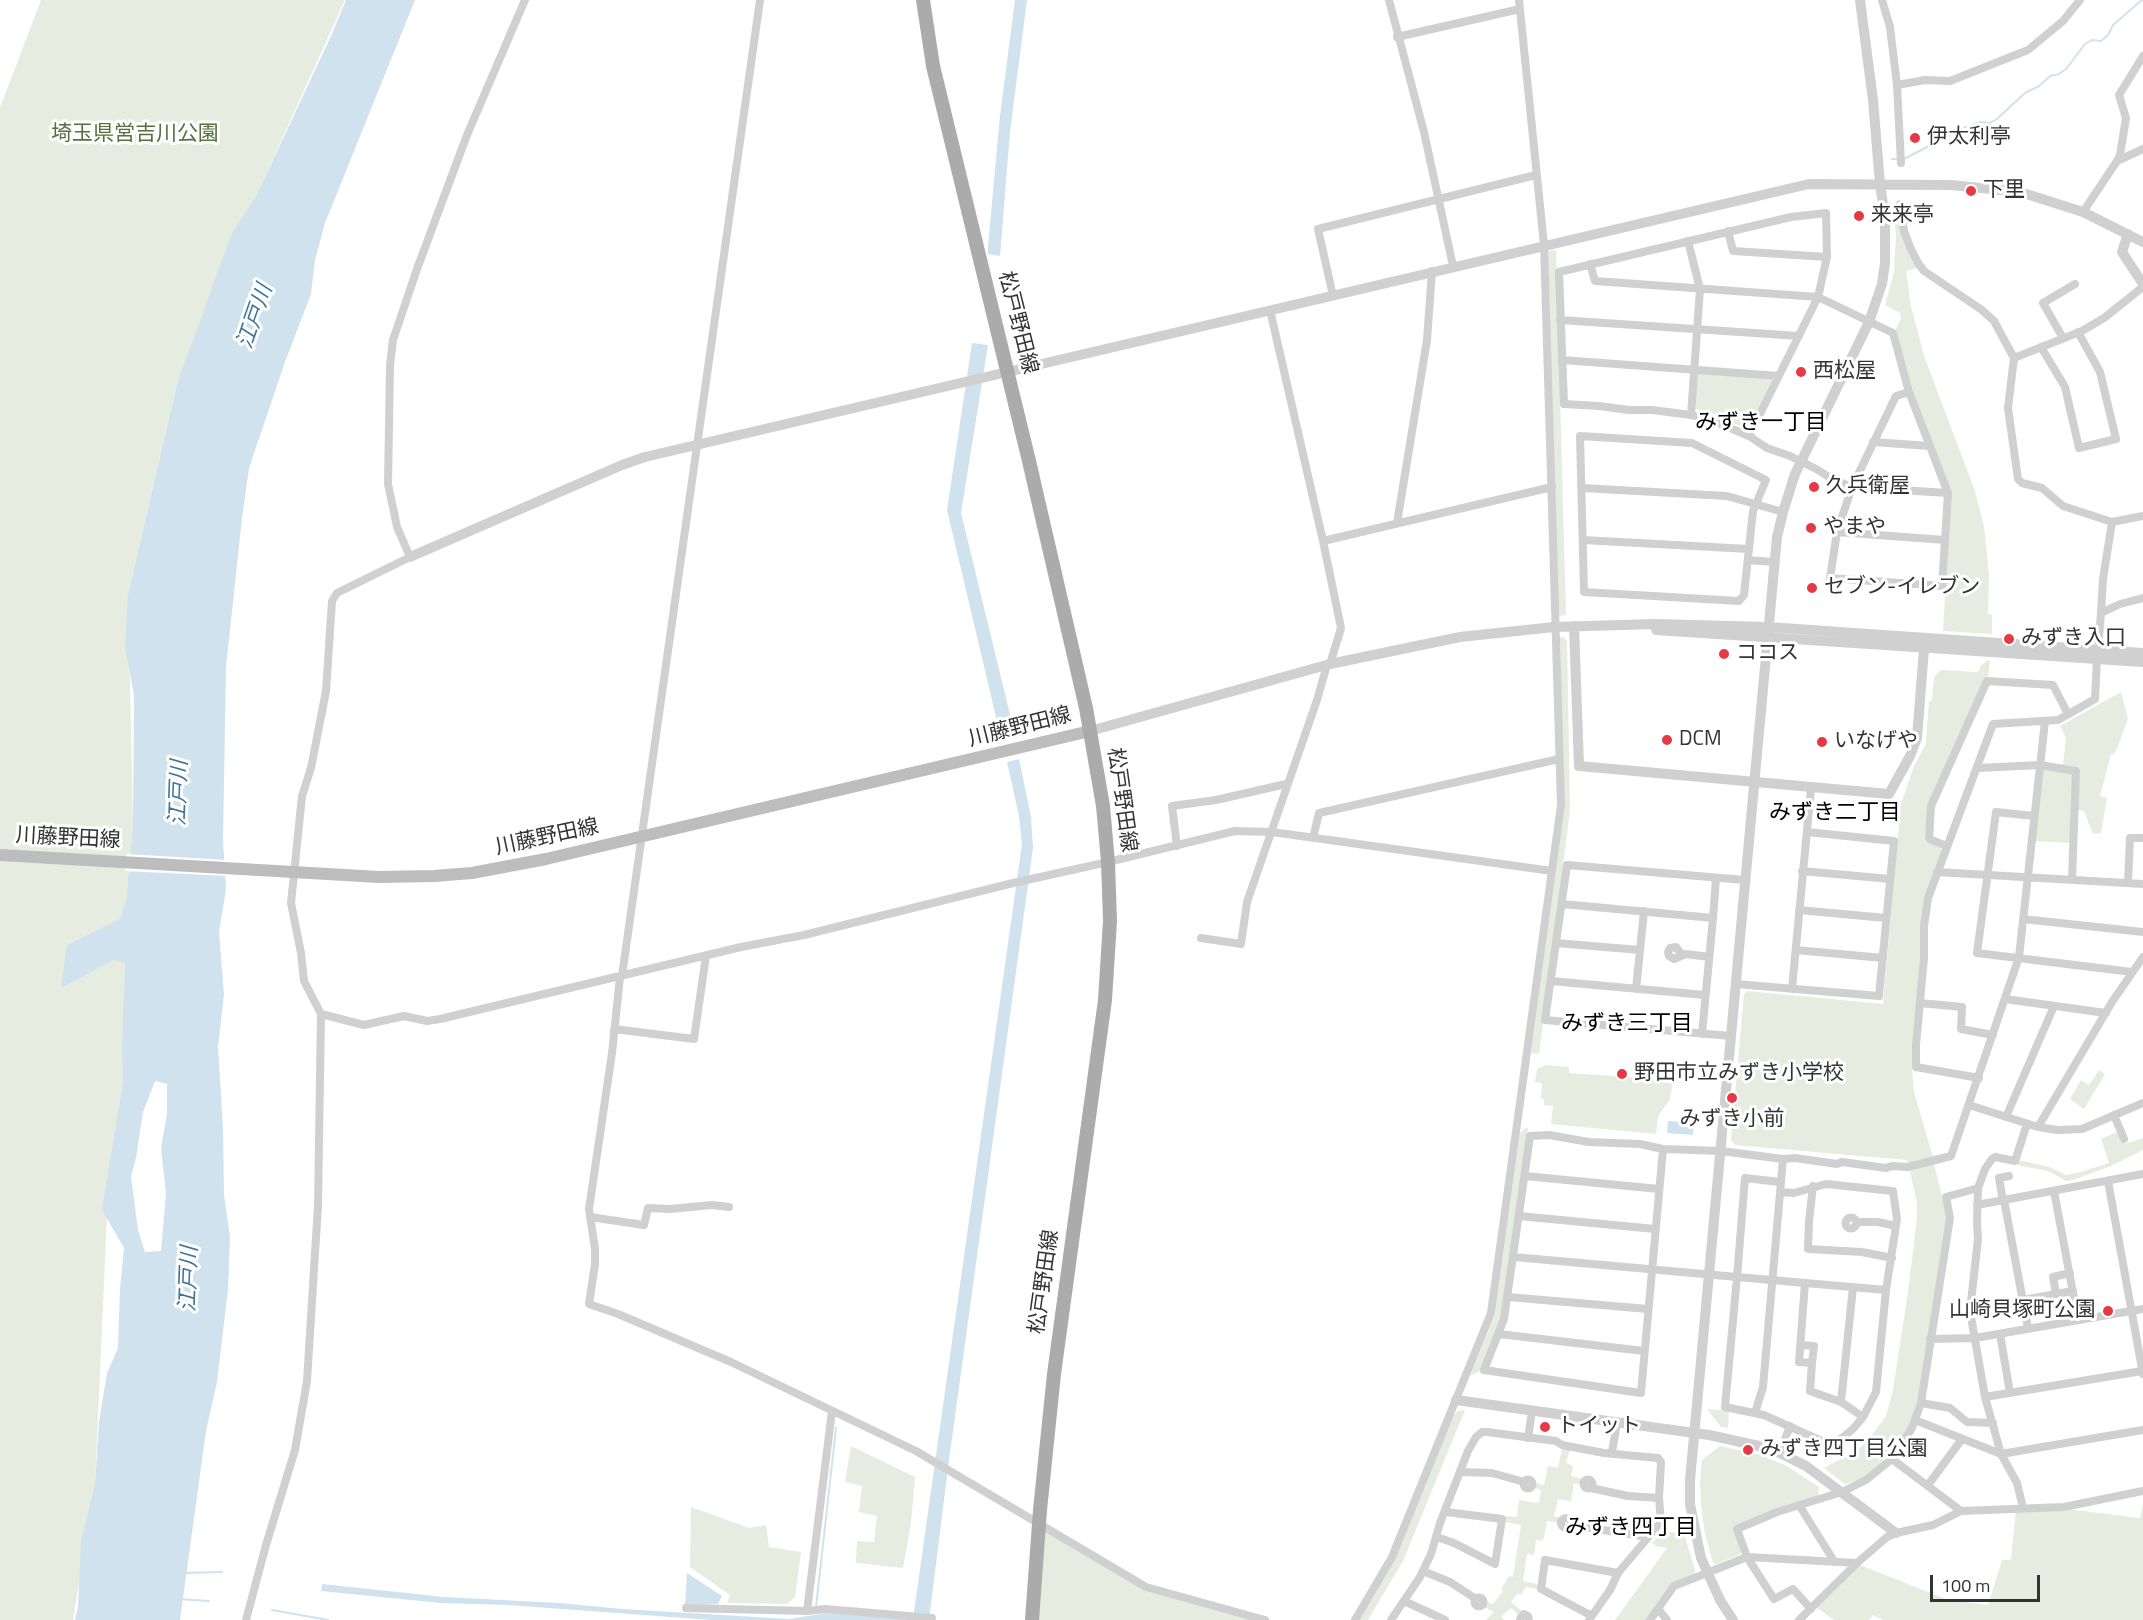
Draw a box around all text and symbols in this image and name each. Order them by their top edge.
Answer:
park label: 埼玉県営吉川公園 [51,122,219,148]
place label: 伊太利亭 [1927,125,2011,151]
marker: 伊太利亭 [1908,131,1922,145]
place label: 下里 [1983,178,2025,204]
marker: 下里 [1964,184,1978,198]
place label: 来来亭 [1871,203,1934,229]
marker: 来来亭 [1852,209,1866,223]
street label: 松戸野田線 [992,269,1042,377]
water label: 江戸川 [233,282,279,352]
place label: 西松屋 [1813,359,1876,385]
marker: 西松屋 [1794,365,1808,379]
district label: みずき一丁目 [1695,411,1827,437]
place label: 久兵衛屋 [1826,474,1910,500]
marker: 久兵衛屋 [1807,480,1821,494]
place label: やまや [1823,515,1886,541]
marker: やまや [1804,521,1818,535]
place label: セブン-イレブン [1824,575,1980,601]
marker: セブン-イレブン [1805,581,1819,595]
place label: みずき入口 [2021,626,2126,652]
marker: みずき入口 [2002,632,2016,646]
place label: ココス [1736,641,1799,667]
marker: ココス [1717,647,1731,661]
street label: 川藤野田線 [966,703,1074,753]
place label: DCM [1679,727,1722,753]
place label: いなげや [1834,729,1918,755]
marker: DCM [1660,733,1674,747]
marker: いなげや [1815,735,1829,749]
street label: 松戸野田線 [1101,746,1141,854]
water label: 江戸川 [166,760,194,826]
district label: みずき二丁目 [1769,801,1901,827]
street label: 川藤野田線 [493,815,601,861]
street label: 川藤野田線 [15,824,121,854]
district label: みずき三丁目 [1561,1012,1693,1038]
place label: 野田市立みずき小学校 [1634,1061,1844,1087]
marker: 野田市立みずき小学校 [1615,1067,1629,1081]
marker: みずき小前 [1725,1091,1739,1105]
place label: みずき小前 [1680,1107,1784,1133]
street label: 松戸野田線 [1025,1228,1065,1336]
water label: 江戸川 [176,1246,204,1312]
place label: 山崎貝塚町公園 [1949,1298,2096,1324]
marker: 山崎貝塚町公園 [2101,1304,2115,1318]
place label: トイット [1557,1414,1641,1440]
marker: トイット [1538,1420,1552,1434]
place label: みずき四丁目公園 [1760,1437,1928,1463]
marker: みずき四丁目公園 [1741,1443,1755,1457]
district label: みずき四丁目 [1565,1516,1697,1542]
scale bar [1933,1563,2042,1601]
text: 100 m [1941,1572,1990,1599]

